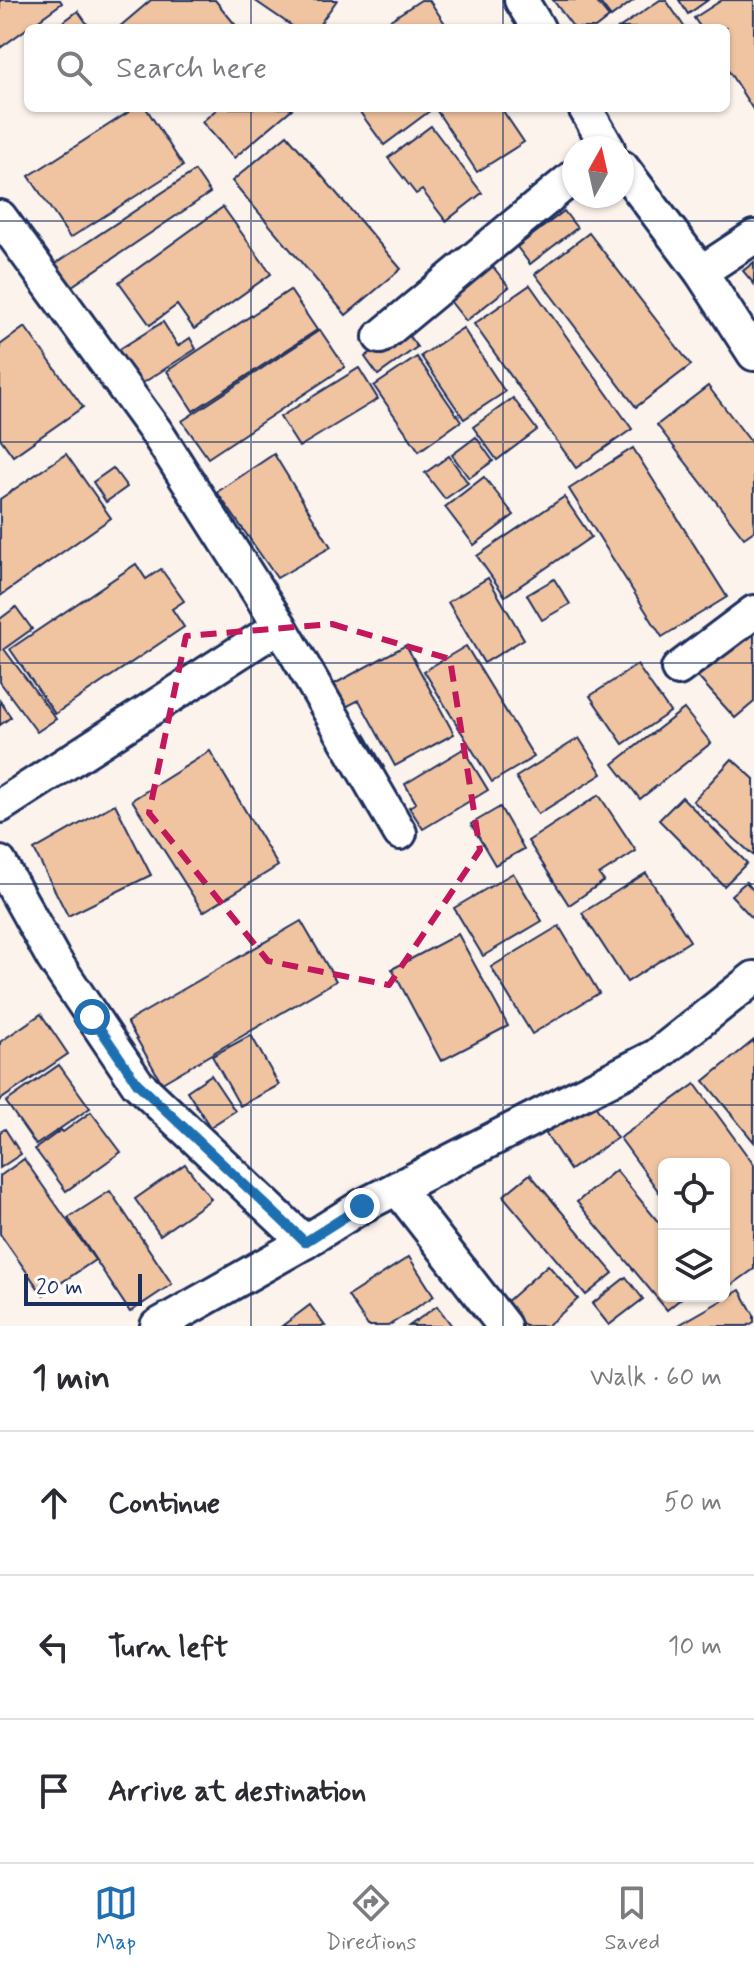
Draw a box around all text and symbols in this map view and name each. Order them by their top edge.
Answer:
search box [24,24,730,112]
icon: search [52,46,96,90]
text: Search here [116,49,267,88]
north arrow [562,136,634,208]
route start [74,999,110,1035]
map controls [658,1158,730,1302]
button: locate [658,1158,730,1230]
route end [344,1188,380,1224]
button: layers [658,1230,730,1302]
scale bar [24,1270,142,1306]
text: 20 m [36,1274,83,1302]
text: 1 min [32,1356,110,1401]
text: Walk · 60 m [590,1361,722,1395]
icon: ahead [32,1481,76,1525]
text: Continue [108,1484,220,1523]
text: 50 m [664,1486,722,1520]
icon: left [32,1625,76,1669]
text: Turn left [108,1628,228,1667]
text: 10 m [668,1630,722,1664]
icon: arrive [32,1769,76,1813]
text: Arrive at destination [108,1772,366,1811]
tab: Map [94,1881,138,1957]
tab: Directions [326,1881,416,1957]
tab: Saved [604,1881,660,1957]

